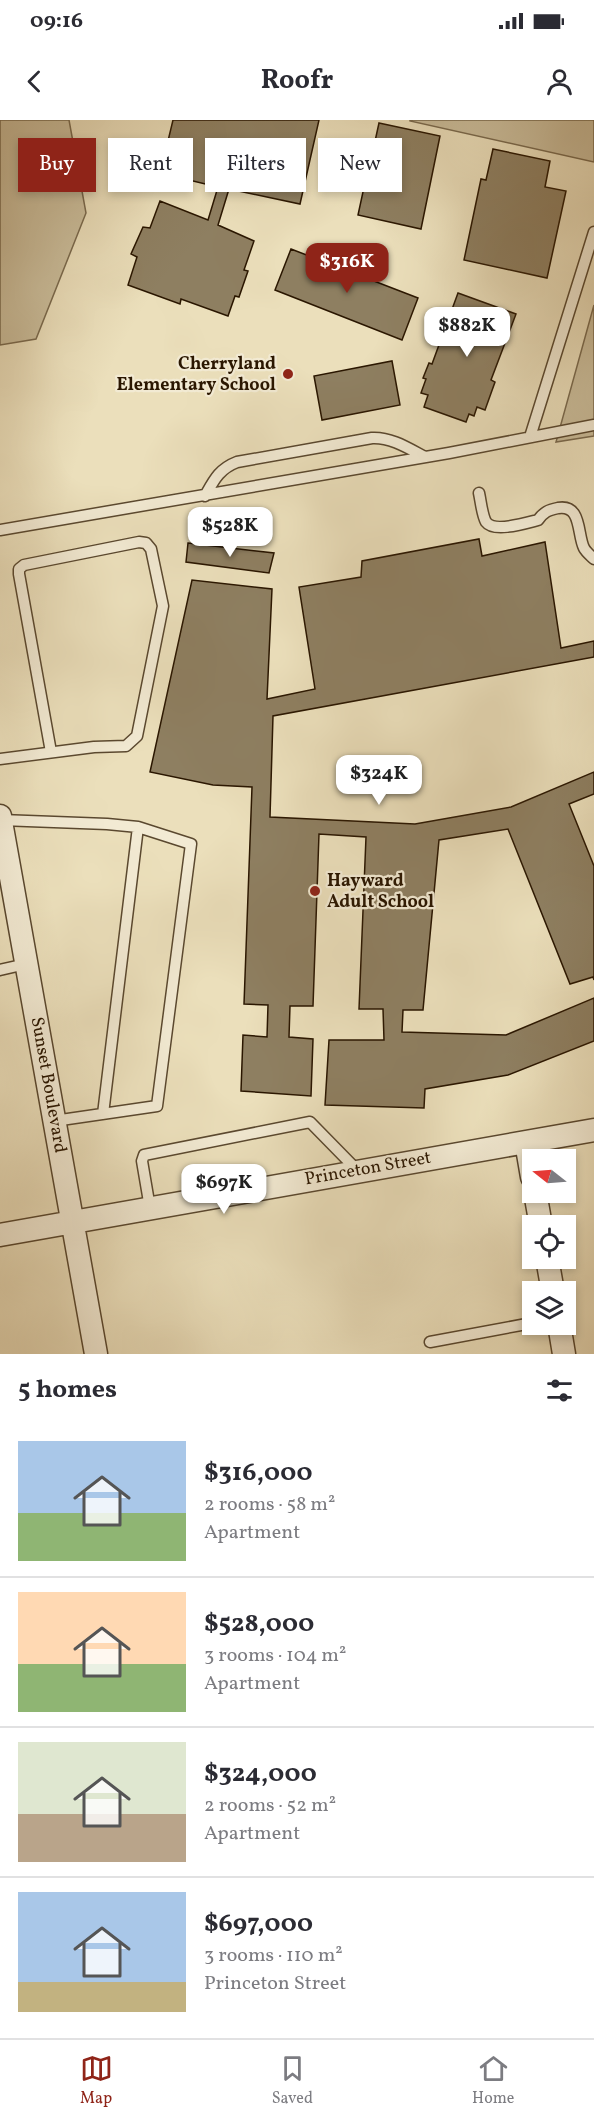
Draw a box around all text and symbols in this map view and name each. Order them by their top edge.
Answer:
text: 09:16 [30,6,83,37]
text: Roofr [261,62,333,100]
icon: back [18,65,51,98]
icon: person [543,65,576,98]
chip: Buy [18,138,96,192]
chip: Rent [108,138,193,192]
chip: Filters [205,138,306,192]
chip: New [318,138,402,192]
pin: $316K [305,243,389,294]
text: $316K [320,248,374,276]
pin: $882K [425,307,509,358]
text: $882K [438,312,496,340]
place label: Cherryland Elementary School [117,352,276,398]
marker: Cherryland Elementary School [281,367,295,381]
pin: $528K [188,507,272,558]
text: $528K [202,512,258,540]
pin: $324K [337,755,421,806]
text: $324K [350,760,408,788]
place label: Hayward Adult School [327,869,434,915]
marker: Hayward Adult School [308,884,322,898]
street label: Sunset Boulevard [24,1015,72,1155]
street label: Princeton Street [303,1146,433,1192]
north arrow [522,1149,576,1203]
map controls [522,1149,576,1335]
pin: $697K [182,1164,266,1215]
text: $697K [195,1169,253,1197]
button: locate [522,1215,576,1269]
button: layers [522,1281,576,1335]
text: 5 homes [18,1372,117,1408]
icon: filters [543,1374,576,1407]
text: $316,000 [204,1455,313,1491]
icon: home [66,1465,138,1537]
text: 2 rooms · 58 m² [204,1491,335,1519]
text: Apartment [204,1519,300,1547]
text: $528,000 [204,1606,314,1642]
icon: home [66,1616,138,1688]
text: 3 rooms · 104 m² [204,1642,346,1670]
text: Apartment [204,1670,300,1698]
text: $324,000 [204,1756,317,1792]
icon: home [66,1766,138,1838]
text: 2 rooms · 52 m² [204,1792,336,1820]
text: Apartment [204,1820,300,1848]
text: $697,000 [204,1906,313,1942]
icon: home [66,1916,138,1988]
text: 3 rooms · 110 m² [204,1942,343,1970]
text: Princeton Street [204,1970,346,1998]
tab: Map [80,2052,113,2110]
tab: Saved [272,2052,313,2110]
tab: Home [472,2052,514,2110]

